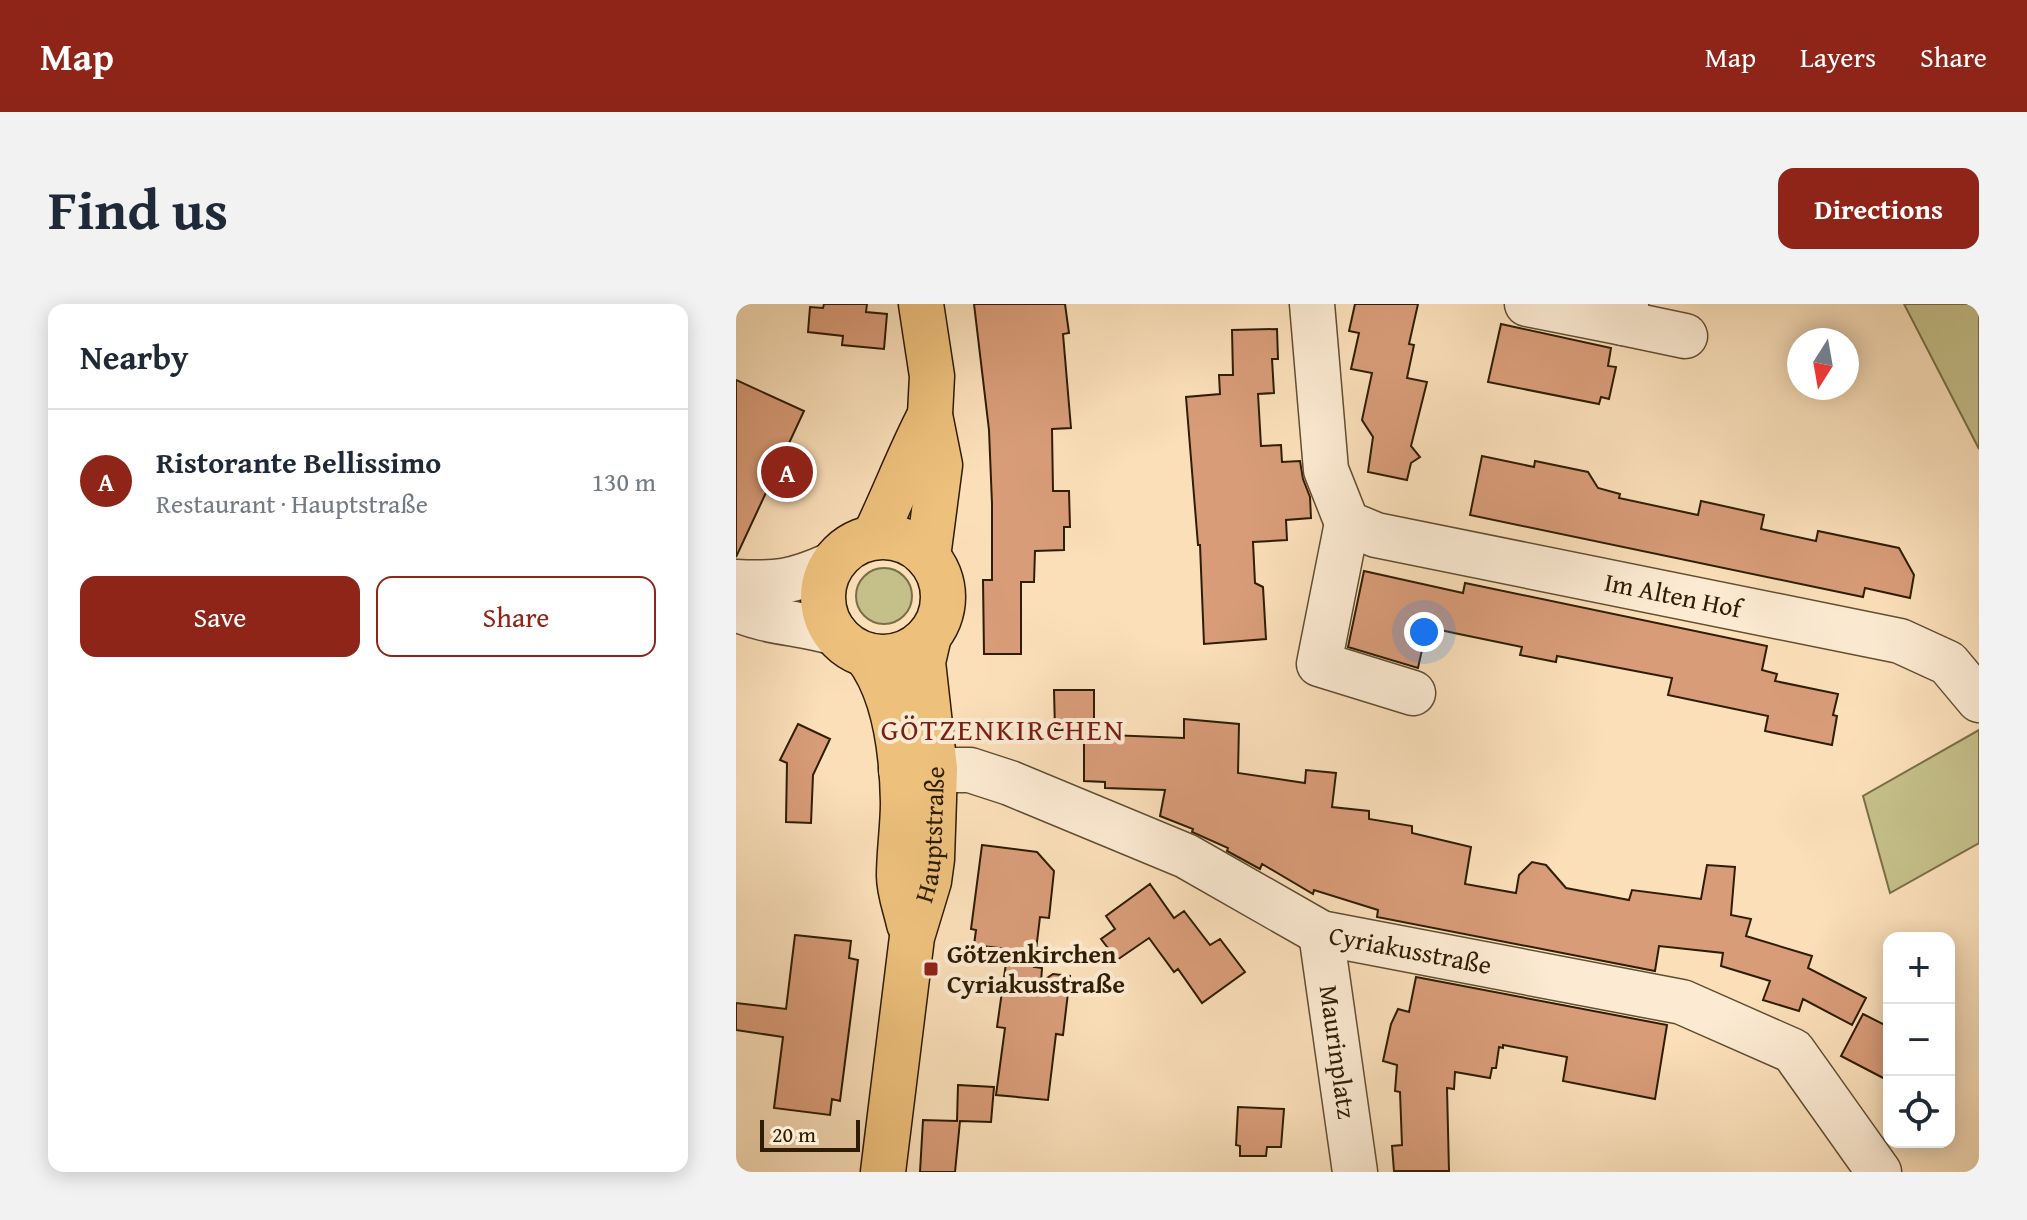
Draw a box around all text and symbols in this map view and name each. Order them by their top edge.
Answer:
text: Map [40,28,114,84]
text: Map [1705,36,1756,77]
text: Layers [1800,36,1876,77]
text: Share [1920,36,1987,77]
text: Find us [48,167,228,250]
button: Directions [1778,168,1979,249]
north arrow [1787,328,1859,400]
text: Nearby [80,332,189,381]
text: Ristorante Bellissimo [156,440,441,484]
pin: A [761,442,813,502]
text: A [98,462,114,501]
text: 130 m [591,462,656,501]
text: Restaurant · Hauptstraße [156,484,428,523]
street label: Im Alten Hof [1601,562,1748,628]
button: Save [80,576,360,657]
button: Share [376,576,656,657]
your location [1404,612,1444,652]
district label: GÖTZENKIRCHEN [881,707,1125,751]
street label: Hauptstraße [904,766,954,907]
street label: Cyriakusstraße [1326,915,1495,984]
map controls [1883,932,1955,1148]
button: + [1883,932,1955,1004]
place label: Götzenkirchen Cyriakusstraße [947,934,1125,1003]
marker: Götzenkirchen Cyriakusstraße [922,960,940,978]
street label: Maurinplatz [1310,982,1367,1121]
button: − [1883,1004,1955,1076]
button: locate [1883,1076,1955,1148]
scale bar [760,1116,860,1152]
text: 20 m [772,1118,816,1150]

